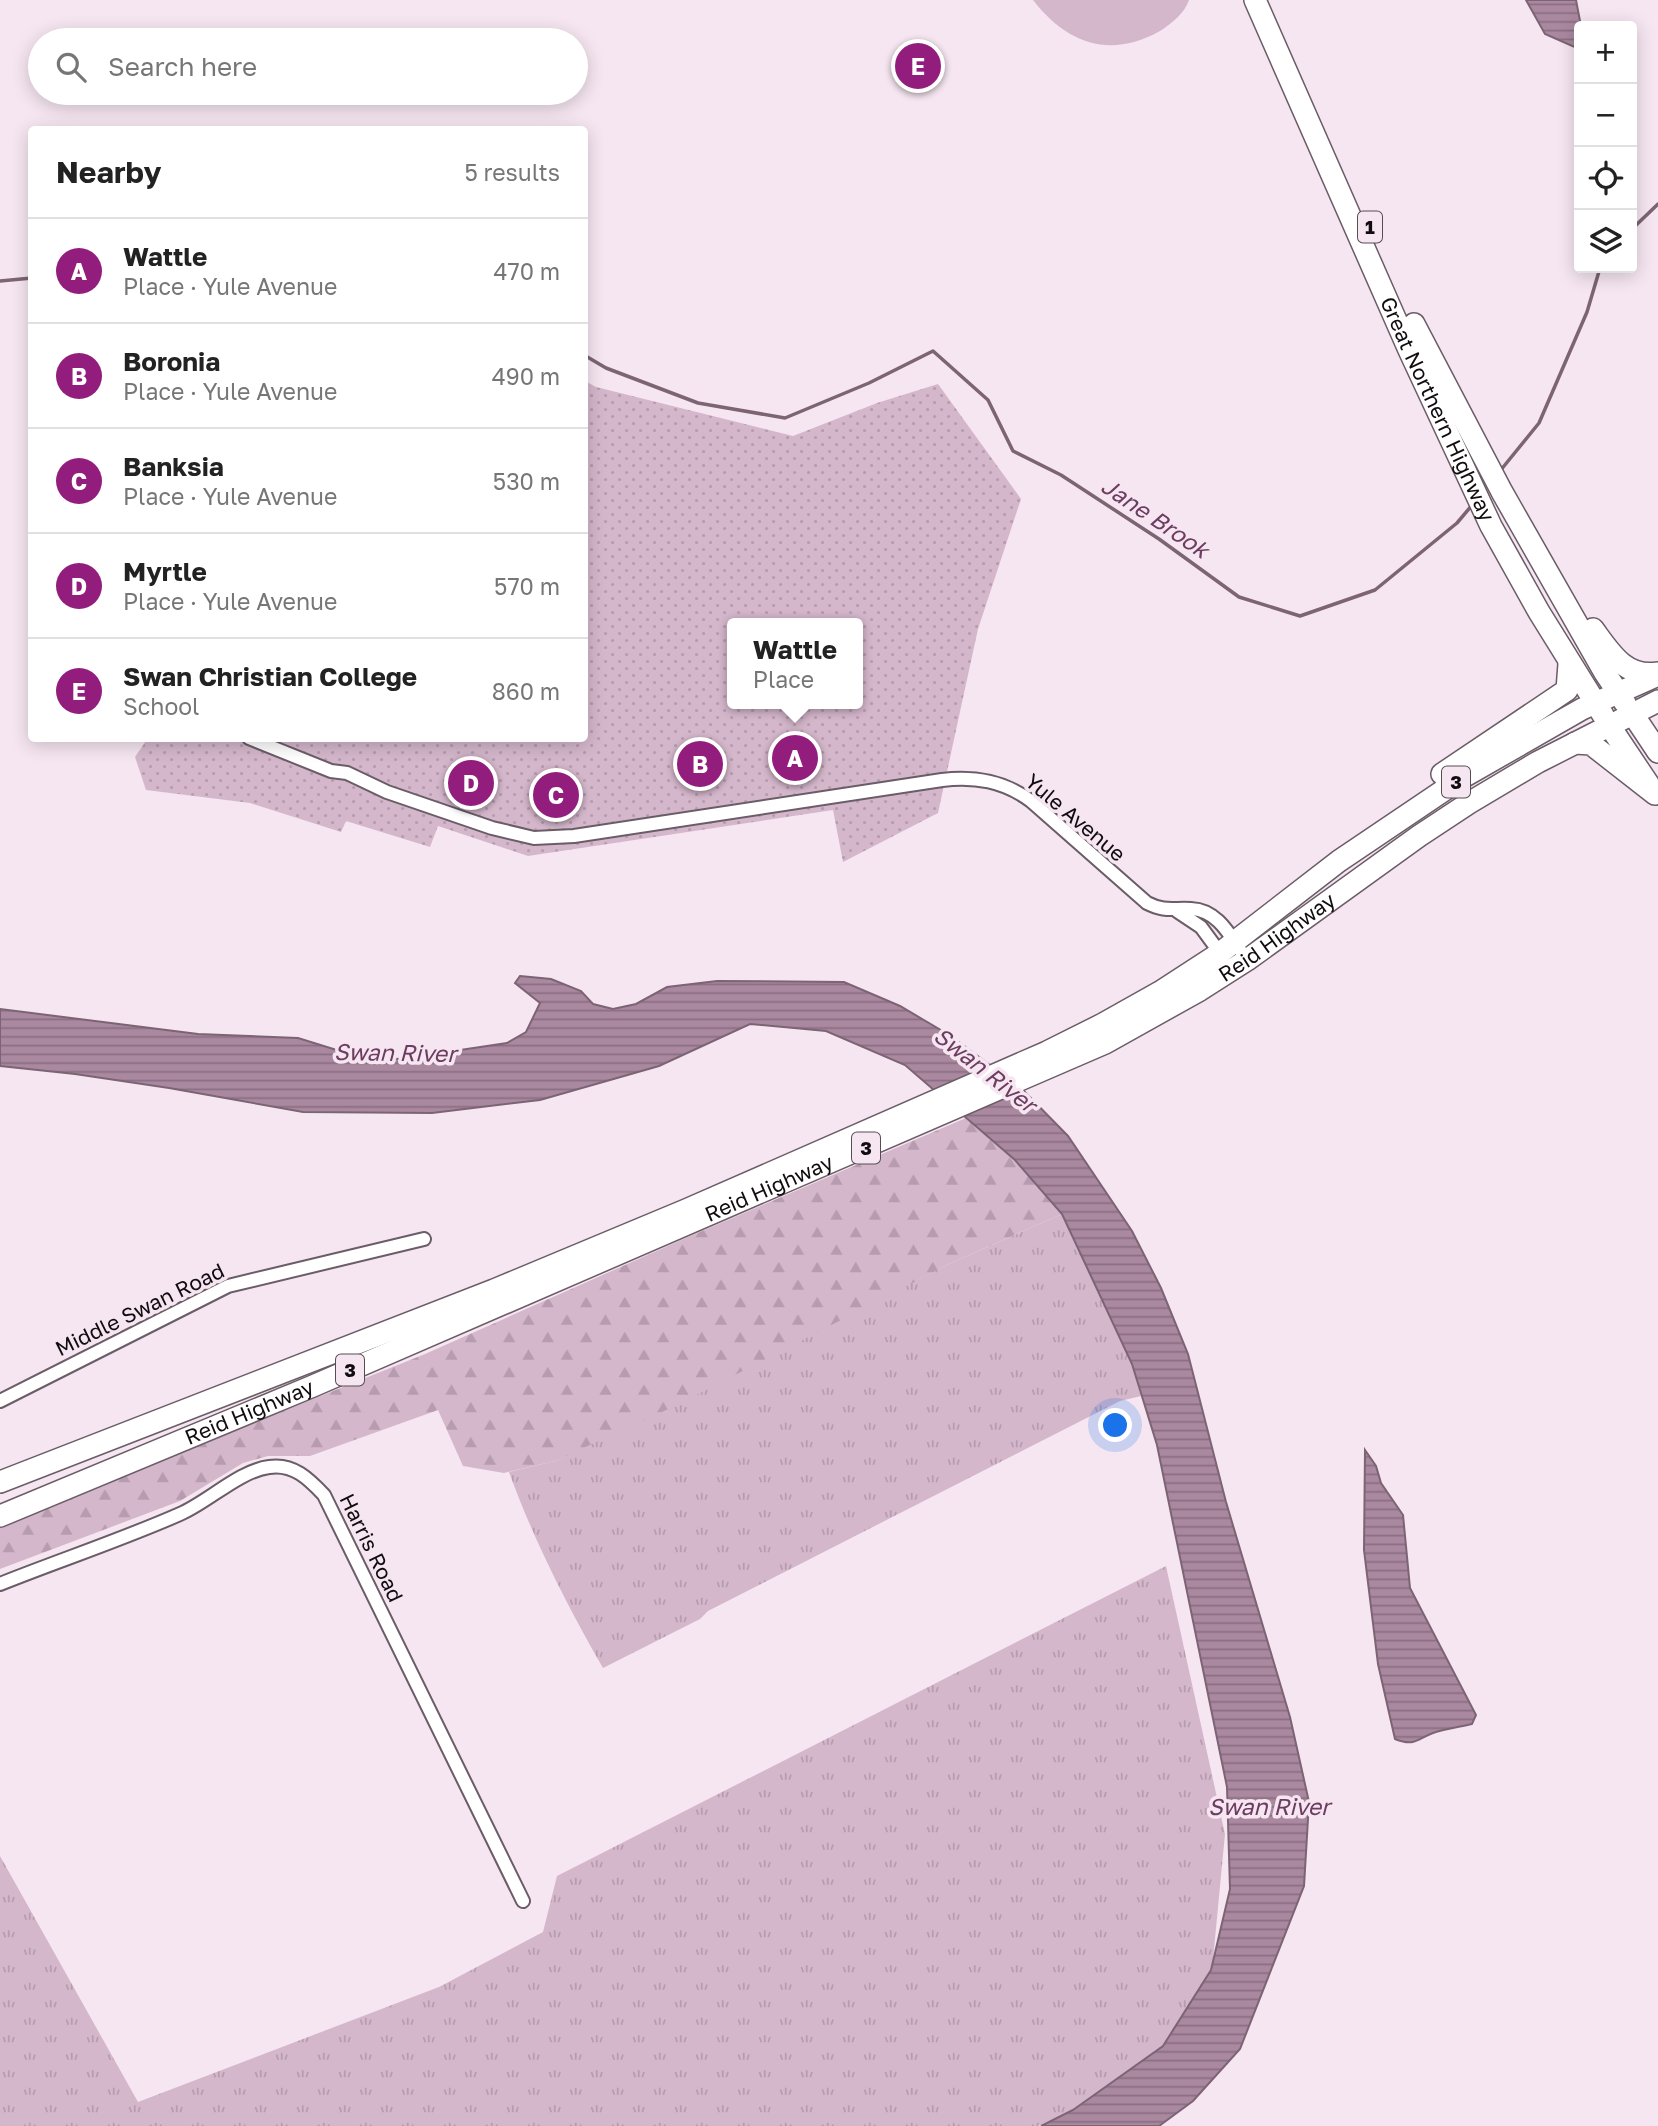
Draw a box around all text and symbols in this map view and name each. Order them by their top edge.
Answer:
map controls [1574,21,1637,273]
button: + [1574,21,1637,84]
search box [28,28,588,105]
pin: E [895,40,941,92]
icon: search [52,48,90,86]
text: Search here [108,51,257,82]
button: − [1574,84,1637,147]
button: locate [1574,147,1637,210]
text: Nearby [56,154,161,190]
text: 5 results [464,158,560,186]
button: layers [1574,210,1637,273]
road number: 1 [1358,212,1382,243]
text: Wattle [123,241,207,272]
text: A [71,257,87,285]
text: 470 m [493,257,560,285]
text: Place · Yule Avenue [123,272,337,300]
street label: Great Northern Highway [1375,293,1501,526]
text: Boronia [123,346,220,377]
text: B [71,362,87,390]
text: 490 m [492,362,560,390]
text: Place · Yule Avenue [123,377,337,405]
text: Banksia [123,451,224,482]
text: C [71,467,87,495]
text: 530 m [493,467,560,495]
water label: Jane Brook [1096,471,1216,564]
text: Place · Yule Avenue [123,482,337,510]
text: Myrtle [123,556,207,587]
text: D [71,572,87,600]
text: 570 m [494,572,560,600]
text: Place · Yule Avenue [123,587,337,615]
popup [727,618,863,709]
text: Wattle [753,634,837,665]
text: Swan Christian College [123,661,417,692]
text: Place [753,665,814,693]
text: E [72,677,86,705]
text: 860 m [492,677,560,705]
text: School [123,692,199,720]
pin: A [772,732,818,784]
pin: B [677,738,723,790]
pin: D [448,757,494,809]
road number: 3 [1442,766,1470,797]
street label: Yule Avenue [1020,768,1131,867]
pin: C [533,769,579,821]
street label: Reid Highway [1213,887,1340,987]
water label: Swan River [929,1021,1045,1120]
water label: Swan River [334,1037,459,1067]
road number: 3 [852,1132,880,1164]
street label: Reid Highway [701,1148,837,1227]
street label: Middle Swan Road [51,1257,228,1361]
road number: 3 [336,1354,364,1386]
street label: Reid Highway [181,1373,317,1450]
your location [1098,1408,1132,1442]
street label: Harris Road [334,1489,409,1606]
water label: Swan River [1208,1792,1333,1820]

